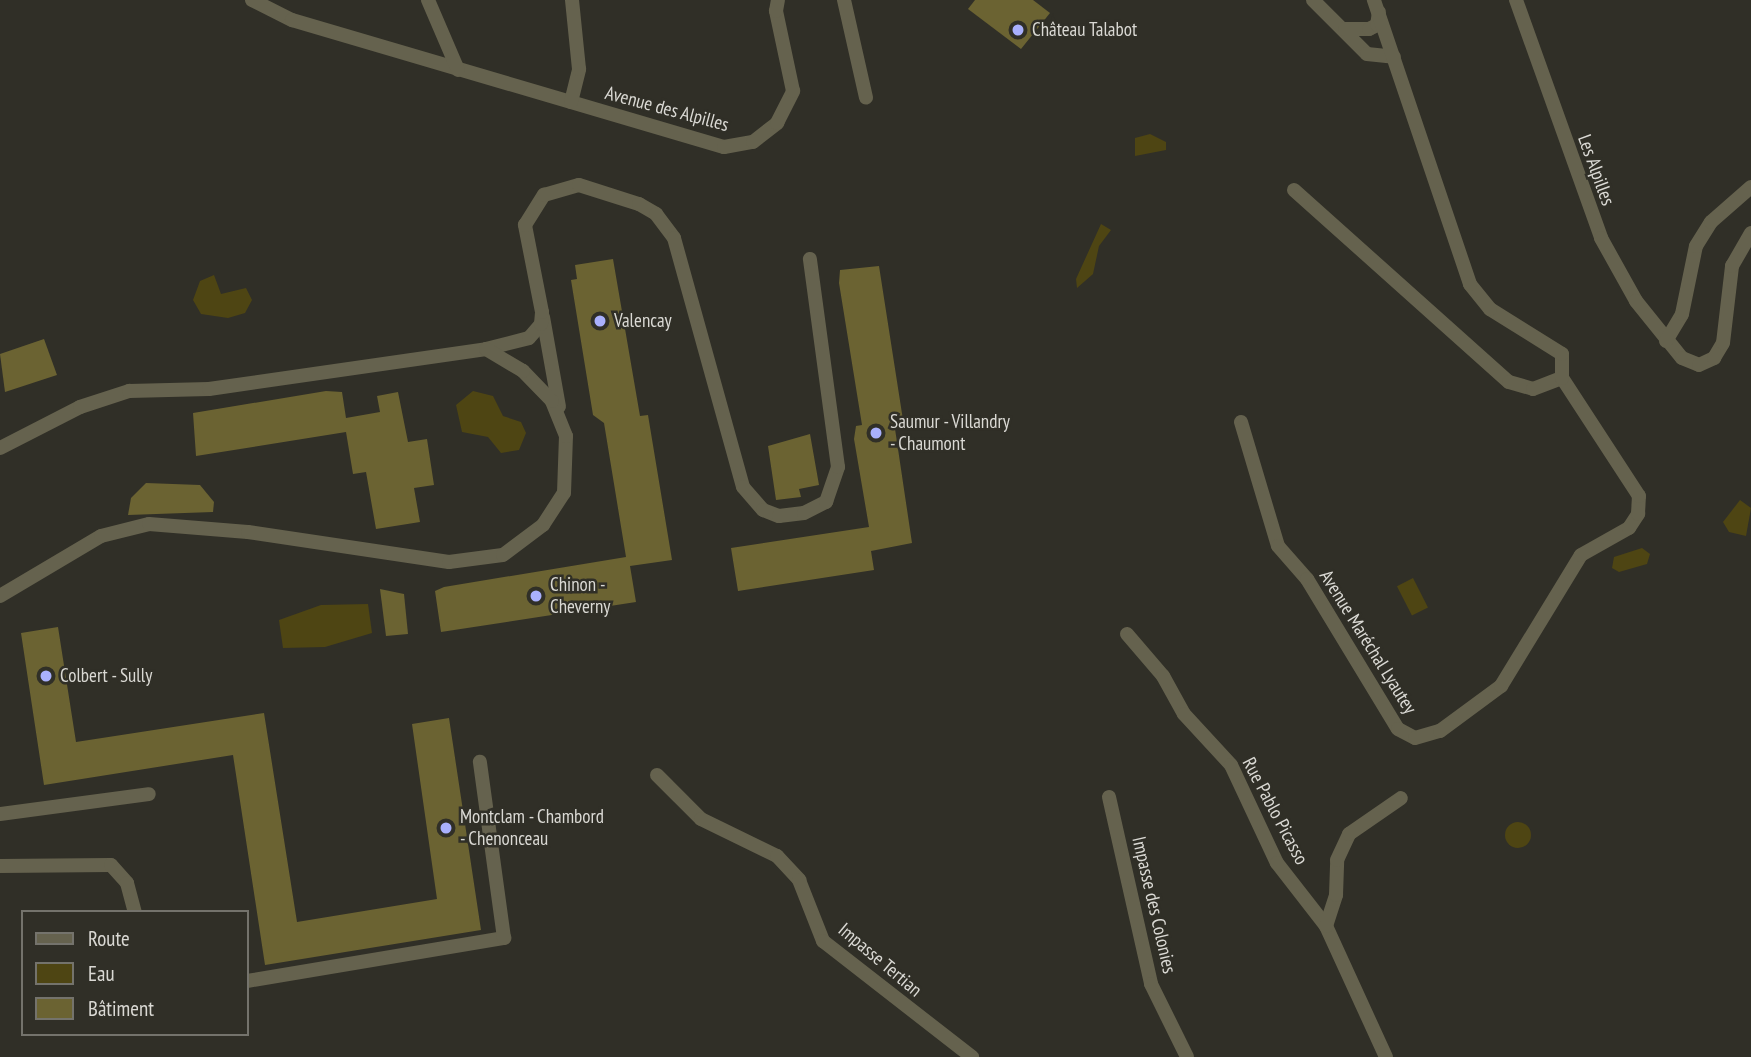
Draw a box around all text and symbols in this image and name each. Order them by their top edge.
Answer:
place label: Château Talabot [1032,19,1138,41]
marker: Château Talabot [1010,22,1026,38]
street label: Avenue des Alpilles [602,81,732,137]
street label: Les Alpilles [1573,131,1619,209]
place label: Valencay [614,310,672,332]
marker: Valencay [592,313,608,329]
place label: Saumur - Villandry - Chaumont [890,411,1012,455]
marker: Saumur - Villandry - Chaumont [868,425,884,441]
street label: Avenue Maréchal Lyautey [1315,566,1421,718]
place label: Chinon - Cheverny [550,574,610,618]
marker: Chinon - Cheverny [528,588,544,604]
place label: Colbert - Sully [60,665,154,687]
marker: Colbert - Sully [38,668,54,684]
street label: Rue Pablo Picasso [1237,754,1313,868]
place label: Montclam - Chambord - Chenonceau [460,806,605,850]
marker: Montclam - Chambord - Chenonceau [438,820,454,836]
street label: Impasse des Colonies [1127,834,1181,976]
legend [21,910,248,1036]
street label: Impasse Tertian [833,918,927,1002]
text: Route [88,925,130,952]
text: Eau [88,960,115,987]
text: Bâtiment [88,995,154,1022]

